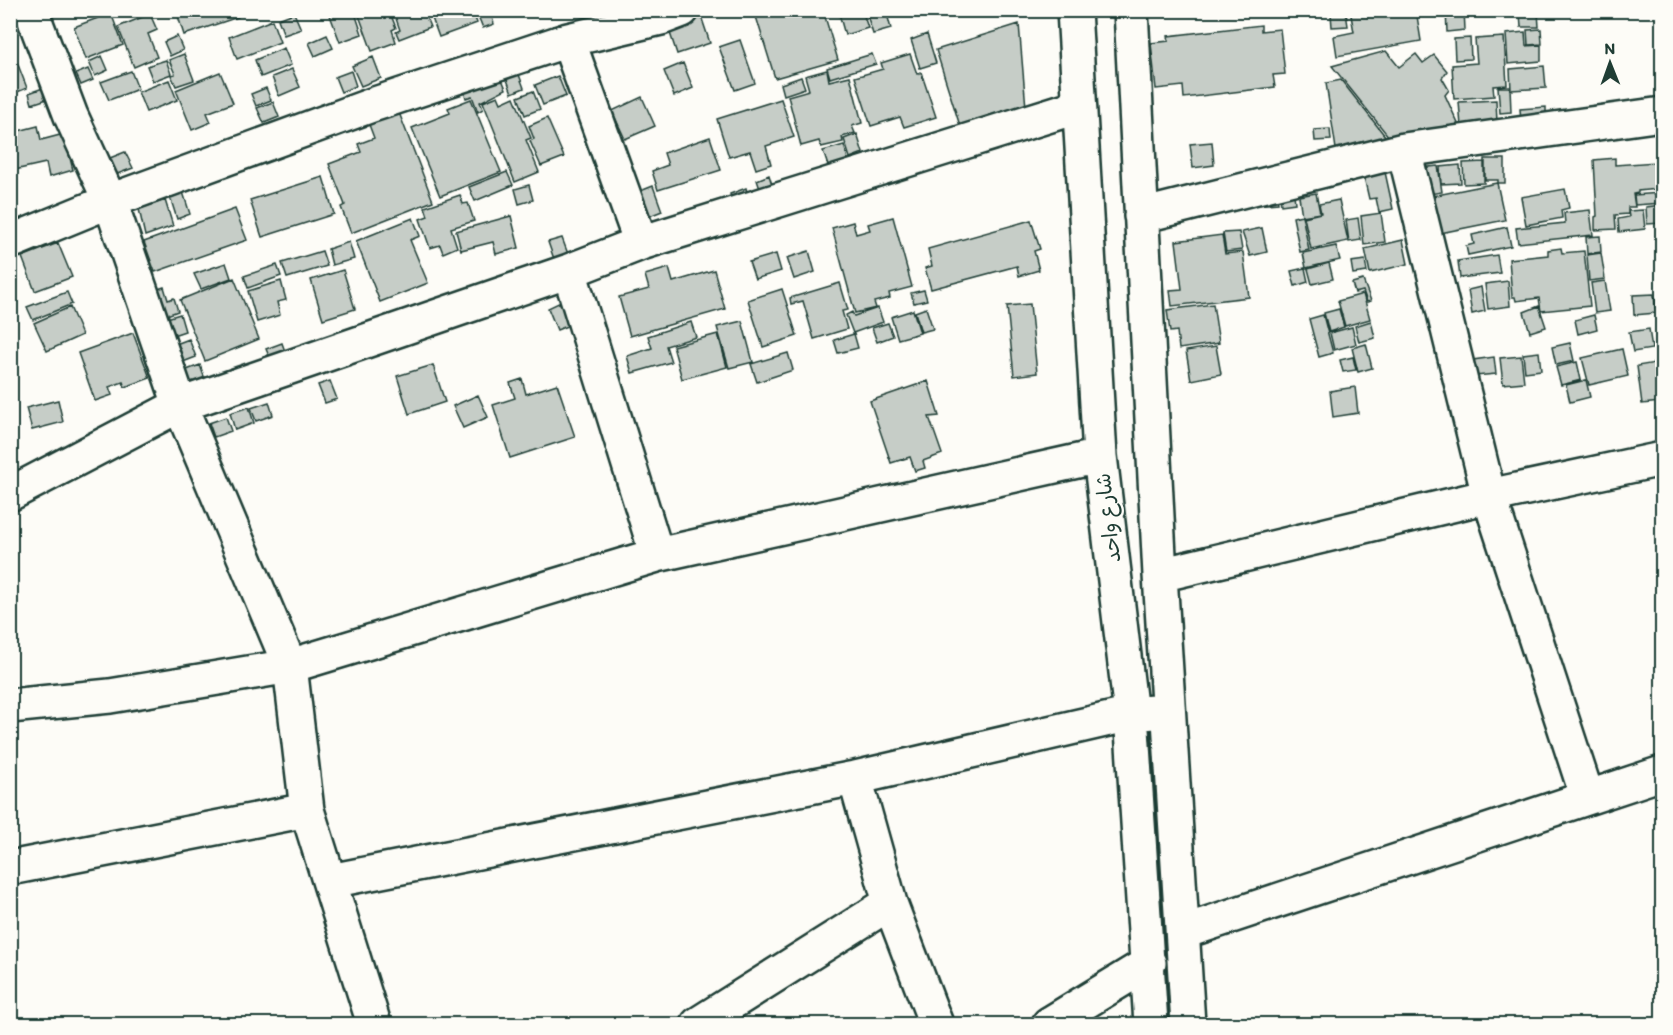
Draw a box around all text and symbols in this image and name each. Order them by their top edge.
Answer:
north arrow [1580,33,1640,93]
text: N [1604,39,1615,58]
street label: شارع واحد [1090,471,1128,564]

